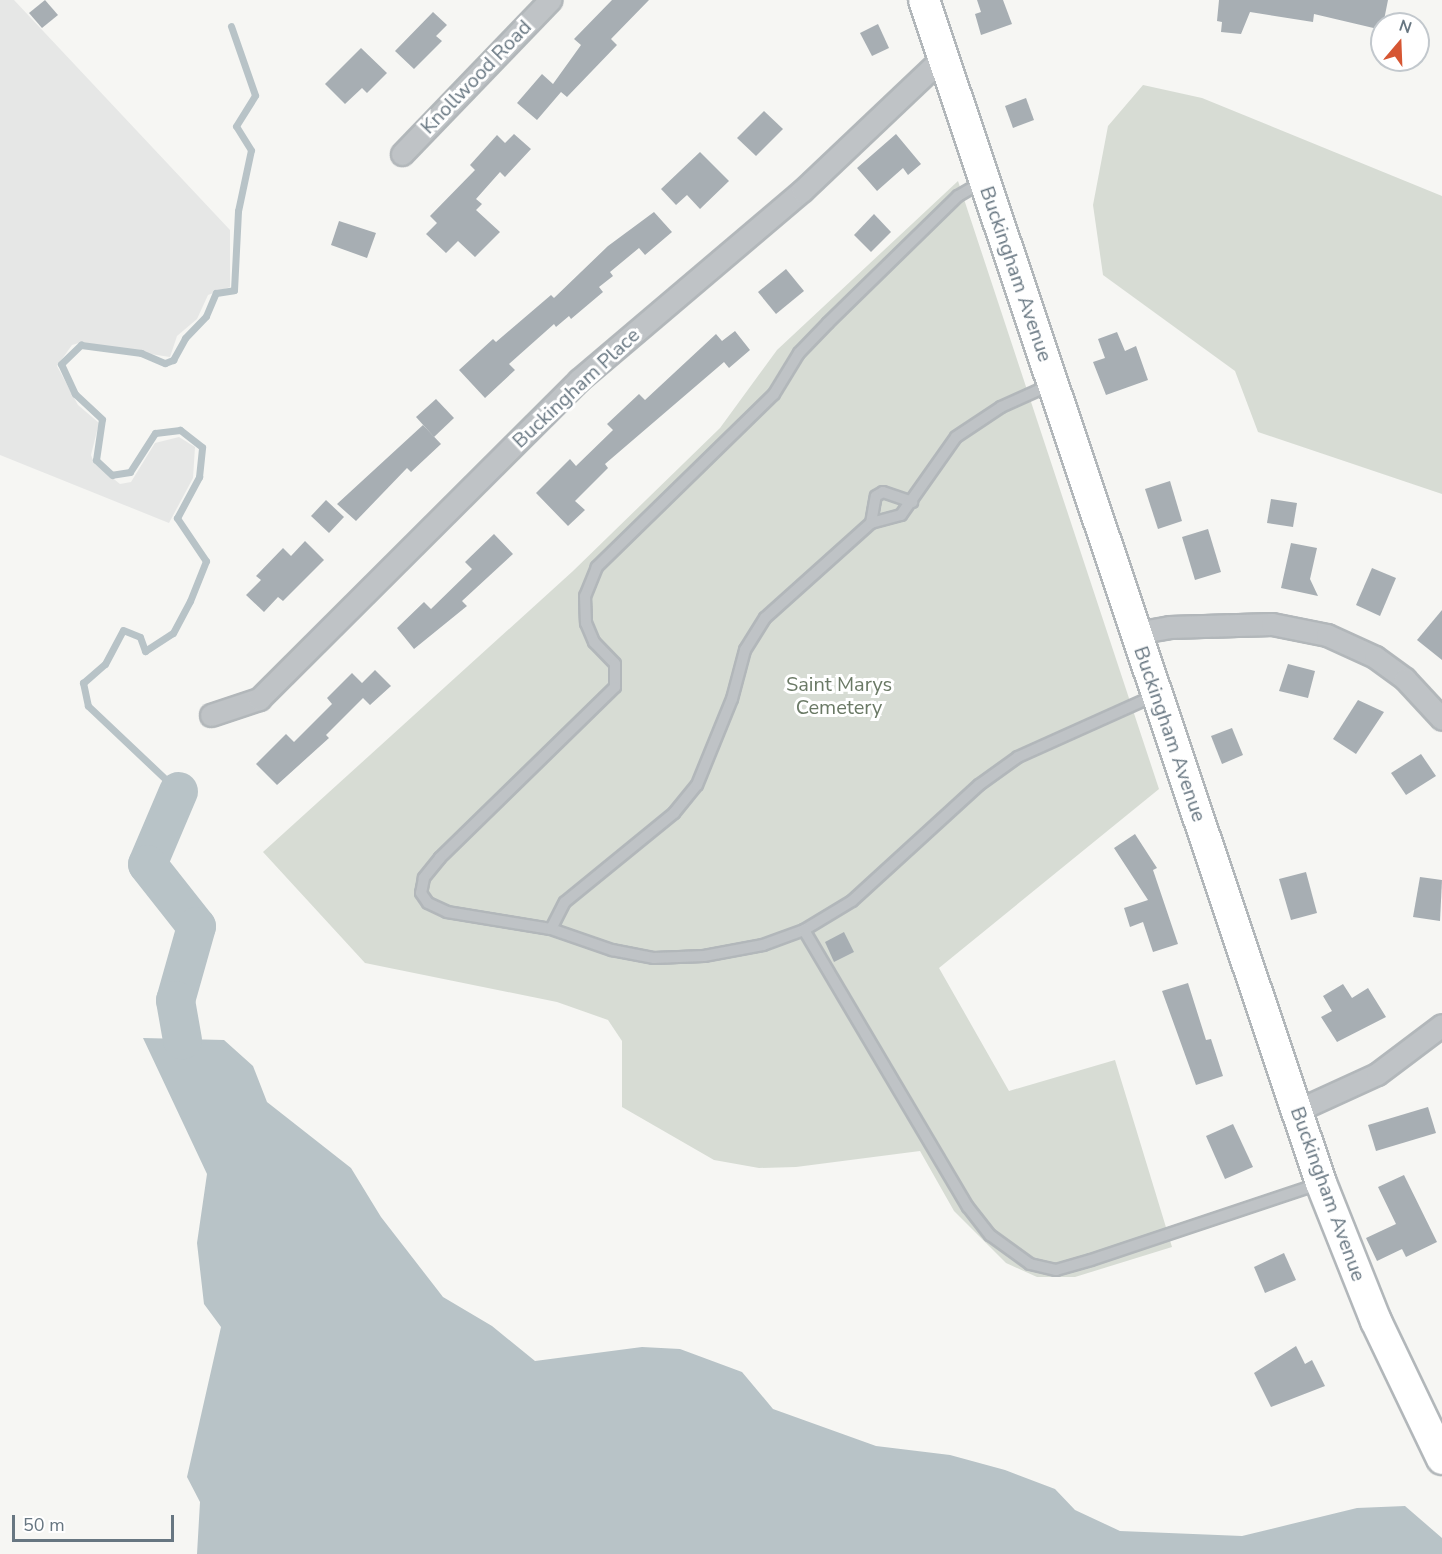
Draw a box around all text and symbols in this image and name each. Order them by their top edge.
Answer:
north arrow [1370,12,1430,72]
street label: Knollwood Road [416,15,536,139]
text: N [1396,15,1414,39]
street label: Buckingham Avenue [975,183,1057,365]
street label: Buckingham Place [508,323,644,453]
street label: Buckingham Avenue [1129,643,1211,825]
park label: Saint Marys Cemetery [786,672,892,719]
street label: Buckingham Avenue [1285,1103,1371,1285]
scale bar [15,1503,177,1541]
text: 50 m [23,1513,65,1537]

